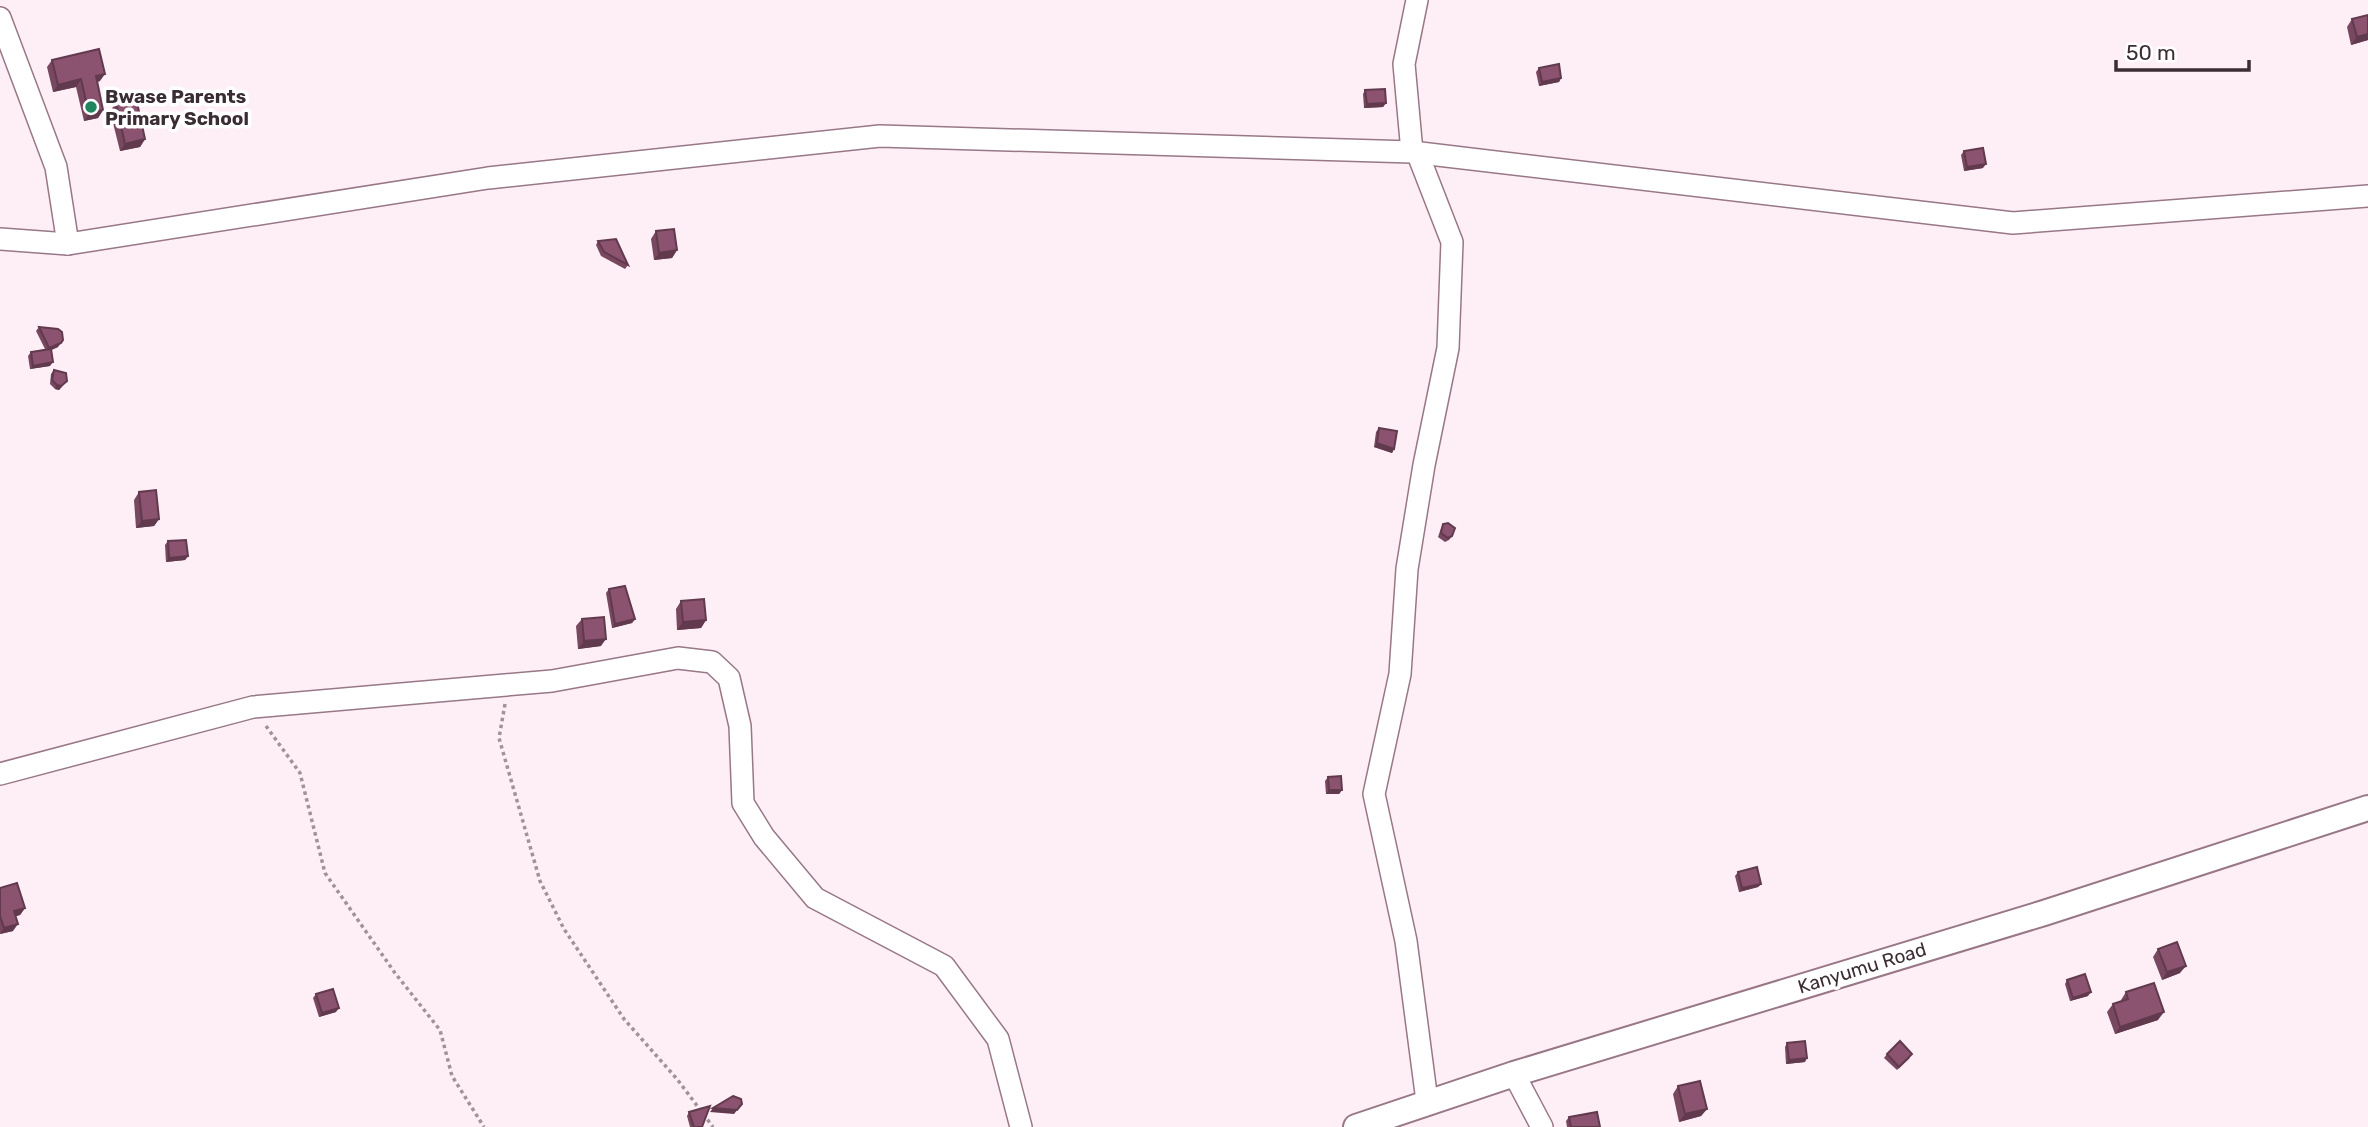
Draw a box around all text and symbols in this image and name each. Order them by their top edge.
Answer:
scale bar [2116,28,2249,72]
text: 50 m [2126,40,2176,65]
place label: Bwase Parents Primary School [105,85,249,130]
marker: Bwase Parents Primary School [83,99,99,115]
street label: Kanyumu Road [1795,938,1929,998]

